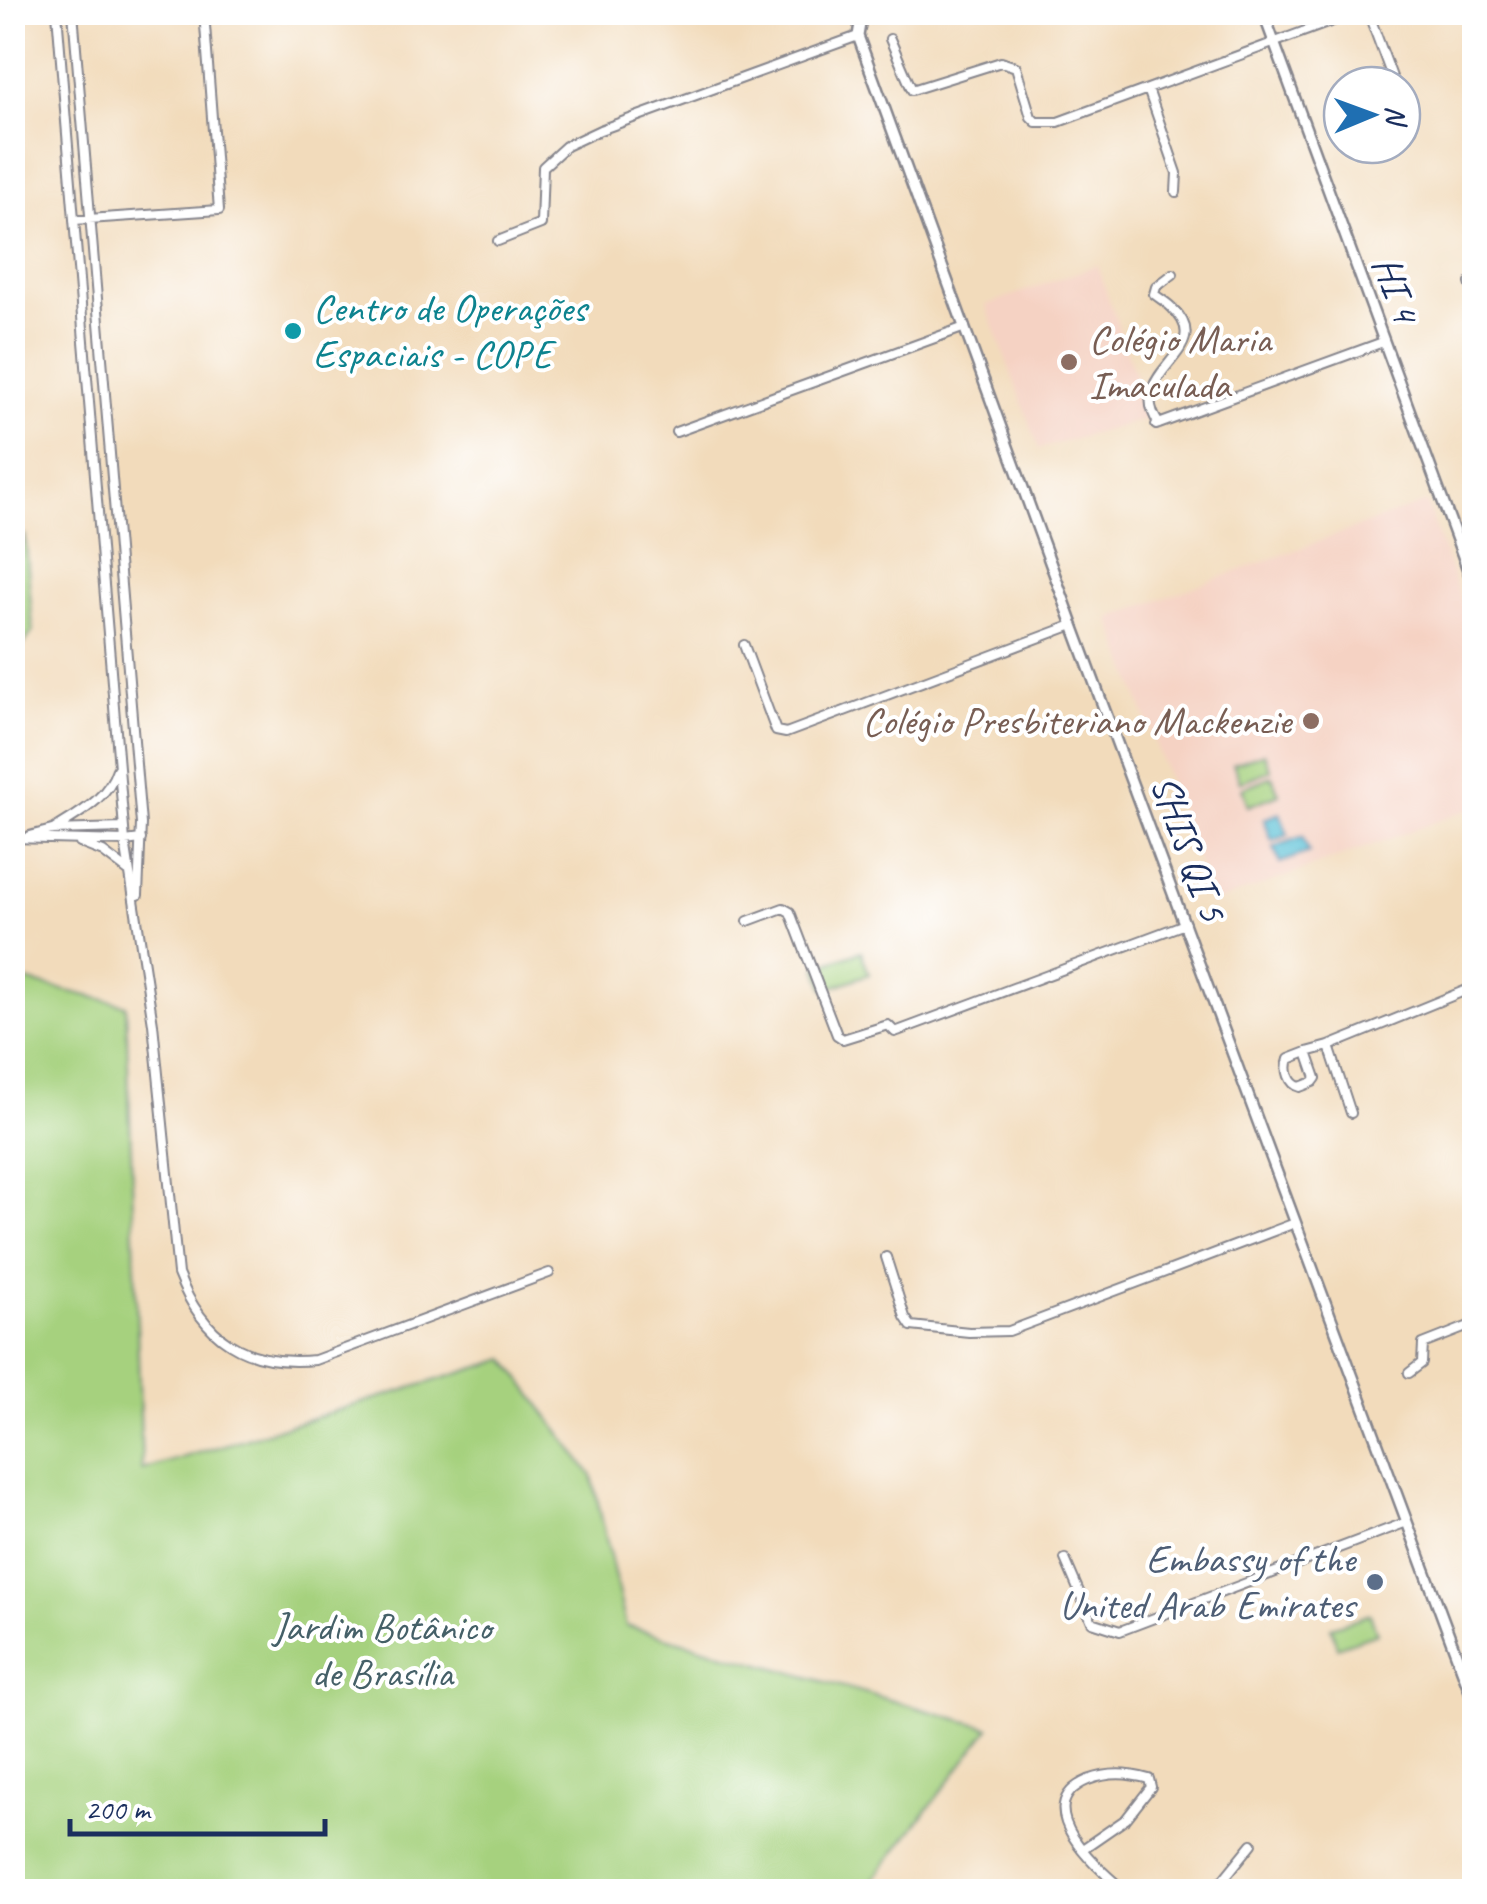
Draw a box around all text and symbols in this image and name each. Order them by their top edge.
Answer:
north arrow [1322,65,1422,165]
text: N [1379,106,1414,128]
street label: HI 4 [1361,249,1432,332]
place label: Centro de Operações Espaciais - COPE [313,283,589,379]
place label: Colégio Maria Imaculada [1089,314,1274,410]
marker: Centro de Operações Espaciais - COPE [282,320,304,342]
marker: Colégio Maria Imaculada [1058,351,1080,373]
place label: Colégio Presbiteriano Mackenzie [863,696,1294,746]
marker: Colégio Presbiteriano Mackenzie [1300,710,1322,732]
street label: SHIS QI 5 [1140,769,1239,929]
place label: Embassy of the United Arab Emirates [1059,1534,1358,1630]
marker: Embassy of the United Arab Emirates [1364,1571,1386,1593]
park label: Jardim Botânico de Brasília [271,1602,495,1698]
scale bar [70,1774,325,1836]
text: 200 m [85,1790,152,1828]

